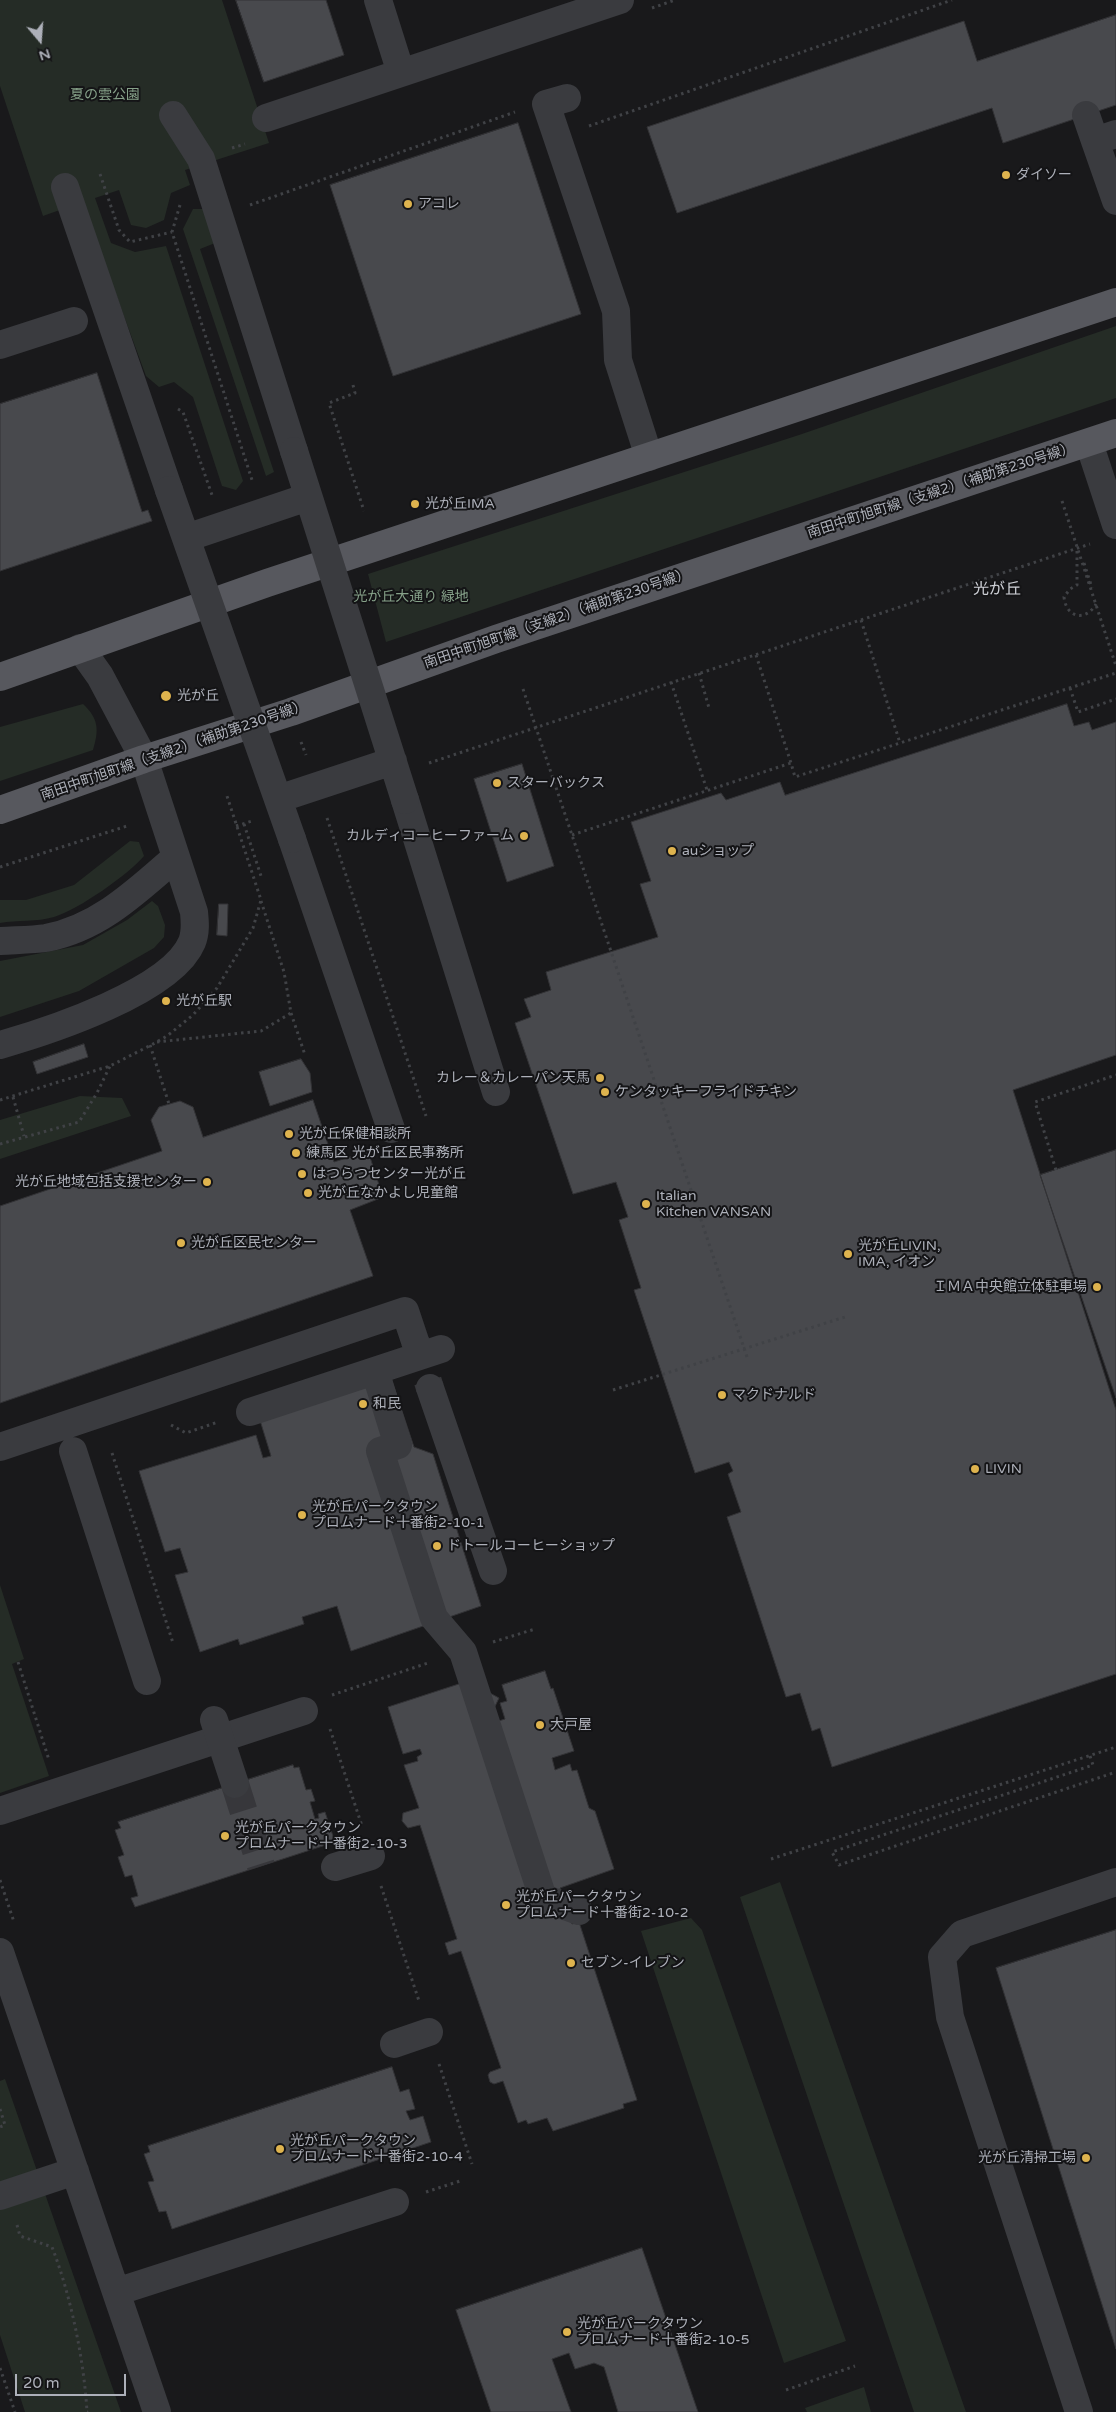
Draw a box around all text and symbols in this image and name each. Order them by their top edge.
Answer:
north arrow [15,15,65,65]
text: N [37,45,53,65]
park label: 夏の雲公園 [70,87,140,103]
place label: ダイソー [1016,167,1072,183]
marker: ダイソー [1000,169,1012,181]
place label: アコレ [418,196,460,212]
marker: アコレ [402,198,414,210]
street label: 南田中町旭町線（支線2）（補助第230号線） [805,440,1077,542]
place label: 光が丘IMA [425,496,495,512]
marker: 光が丘IMA [409,498,421,510]
street label: 南田中町旭町線（支線2）（補助第230号線） [422,565,692,673]
district label: 光が丘 [973,580,1021,600]
park label: 光が丘大通り 緑地 [353,589,469,605]
place label: 光が丘 [177,688,219,704]
marker: 光が丘 [159,689,173,703]
street label: 南田中町旭町線（支線2）（補助第230号線） [39,697,309,805]
place label: スターバックス [507,775,605,791]
marker: スターバックス [491,777,503,789]
place label: カルディコーヒーファーム [346,828,514,844]
marker: カルディコーヒーファーム [518,830,530,842]
place label: auショップ [682,843,754,859]
marker: auショップ [666,845,678,857]
place label: 光が丘駅 [176,993,232,1009]
marker: 光が丘駅 [160,995,172,1007]
place label: カレー＆カレーパン天馬 [436,1070,590,1086]
marker: カレー＆カレーパン天馬 [594,1072,606,1084]
place label: ケンタッキーフライドチキン [615,1084,797,1100]
marker: ケンタッキーフライドチキン [599,1086,611,1098]
place label: 光が丘保健相談所 [299,1126,411,1142]
marker: 光が丘保健相談所 [283,1128,295,1140]
place label: 練馬区 光が丘区民事務所 [306,1145,464,1161]
marker: 練馬区 光が丘区民事務所 [290,1147,302,1159]
place label: はつらつセンター光が丘 [312,1166,466,1182]
marker: はつらつセンター光が丘 [296,1168,308,1180]
place label: 光が丘地域包括支援センター [15,1174,197,1190]
marker: 光が丘地域包括支援センター [201,1176,213,1188]
place label: 光が丘なかよし児童館 [318,1185,458,1201]
marker: 光が丘なかよし児童館 [302,1187,314,1199]
place label: Italian Kitchen VANSAN [656,1188,771,1220]
marker: Italian Kitchen VANSAN [640,1198,652,1210]
place label: 光が丘区民センター [191,1235,317,1251]
marker: 光が丘区民センター [175,1237,187,1249]
place label: 光が丘LIVIN, IMA, イオン [858,1238,941,1270]
marker: 光が丘LIVIN, IMA, イオン [842,1248,854,1260]
place label: ＩＭＡ中央館立体駐車場 [933,1279,1087,1295]
marker: ＩＭＡ中央館立体駐車場 [1091,1281,1103,1293]
place label: マクドナルド [732,1387,816,1403]
marker: マクドナルド [716,1389,728,1401]
place label: 和民 [373,1396,401,1412]
marker: 和民 [357,1398,369,1410]
place label: LIVIN [985,1461,1022,1477]
marker: LIVIN [969,1463,981,1475]
place label: 光が丘パークタウン プロムナード十番街2-10-1 [312,1499,485,1531]
marker: 光が丘パークタウン プロムナード十番街2-10-1 [296,1509,308,1521]
place label: ドトールコーヒーショップ [447,1538,615,1554]
marker: ドトールコーヒーショップ [431,1540,443,1552]
place label: 大戸屋 [550,1717,592,1733]
marker: 大戸屋 [534,1719,546,1731]
place label: 光が丘パークタウン プロムナード十番街2-10-3 [235,1820,408,1852]
marker: 光が丘パークタウン プロムナード十番街2-10-3 [219,1830,231,1842]
place label: 光が丘パークタウン プロムナード十番街2-10-2 [516,1889,689,1921]
marker: 光が丘パークタウン プロムナード十番街2-10-2 [500,1899,512,1911]
place label: セブン-イレブン [581,1955,685,1971]
marker: セブン-イレブン [565,1957,577,1969]
place label: 光が丘パークタウン プロムナード十番街2-10-4 [290,2133,463,2166]
marker: 光が丘パークタウン プロムナード十番街2-10-4 [274,2143,286,2155]
place label: 光が丘清掃工場 [978,2150,1076,2166]
marker: 光が丘清掃工場 [1080,2152,1092,2164]
place label: 光が丘パークタウン プロムナード十番街2-10-5 [577,2316,750,2348]
marker: 光が丘パークタウン プロムナード十番街2-10-5 [561,2326,573,2338]
scale bar [18,2364,129,2396]
text: 20 m [23,2374,60,2392]

